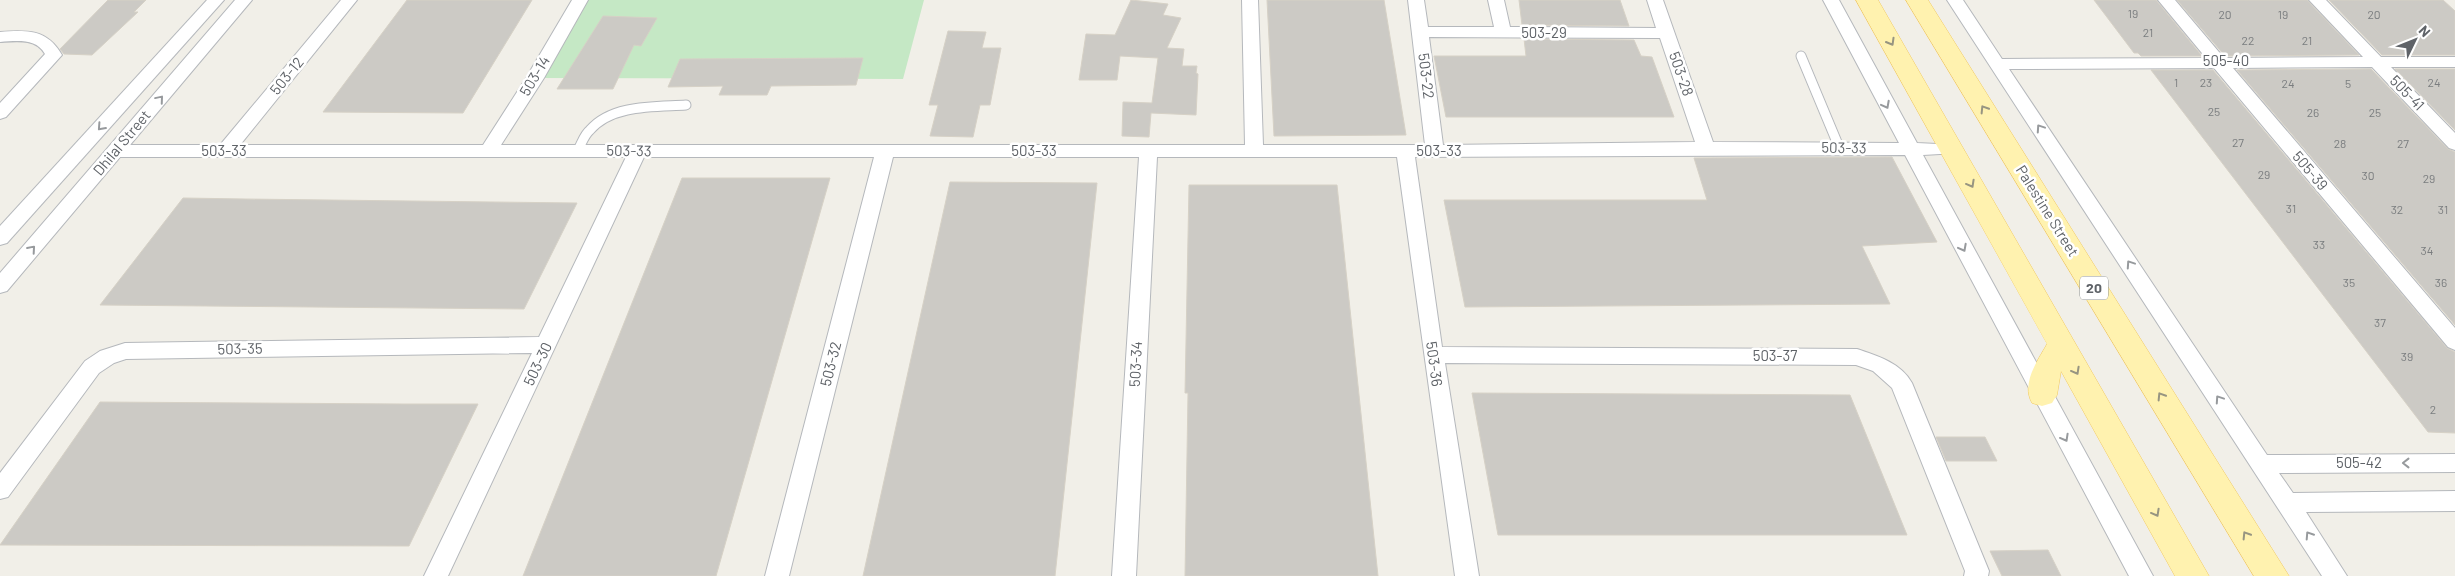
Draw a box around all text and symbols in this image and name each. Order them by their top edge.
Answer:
house number: 19 [2128,6,2138,20]
house number: 20 [2218,7,2232,21]
house number: 19 [2278,7,2288,21]
house number: 20 [2367,7,2381,21]
north arrow [2390,15,2440,65]
text: N [2415,22,2434,40]
street label: 503-29 [1521,23,1567,41]
house number: 21 [2143,25,2153,39]
house number: 22 [2242,33,2254,47]
house number: 21 [2302,33,2312,47]
one-way arrow [1884,37,1894,46]
street label: 503-28 [1666,49,1698,98]
street label: 505-40 [2203,51,2249,69]
street label: 503-14 [515,52,553,99]
street label: 503-22 [1415,52,1439,100]
street label: 503-12 [266,53,307,98]
street label: 505-41 [2387,71,2429,114]
house number: 1 [2174,75,2178,89]
house number: 23 [2200,75,2212,89]
house number: 24 [2427,75,2441,89]
house number: 24 [2281,76,2295,90]
house number: 5 [2345,76,2351,90]
one-way arrow [154,96,163,105]
one-way arrow [1880,100,1890,109]
house number: 25 [2208,104,2220,118]
one-way arrow [1980,105,1990,114]
house number: 26 [2307,105,2319,119]
house number: 25 [2369,105,2381,119]
street label: Dhilal Street [89,106,154,179]
one-way arrow [98,121,107,130]
one-way arrow [2037,125,2046,134]
house number: 27 [2232,135,2244,149]
house number: 28 [2334,136,2346,150]
house number: 27 [2397,136,2409,150]
street label: 503-33 [1821,138,1867,156]
street label: 503-33 [201,141,247,159]
street label: 503-33 [606,141,652,159]
street label: 503-33 [1011,141,1057,159]
street label: 503-33 [1416,141,1462,159]
street label: 505-39 [2289,147,2332,194]
street label: Palestine Street [2013,162,2083,259]
house number: 29 [2258,167,2270,181]
house number: 30 [2362,168,2374,182]
house number: 29 [2423,171,2435,185]
one-way arrow [1965,178,1975,187]
house number: 31 [2286,201,2296,215]
house number: 32 [2391,202,2403,216]
house number: 31 [2438,202,2448,216]
house number: 33 [2313,237,2325,251]
one-way arrow [1957,243,1967,252]
house number: 34 [2421,243,2433,257]
one-way arrow [26,246,35,255]
one-way arrow [2127,260,2136,269]
house number: 35 [2343,275,2355,289]
house number: 36 [2435,275,2447,289]
road number: 20 [2080,276,2108,300]
house number: 37 [2374,315,2386,329]
street label: 503-35 [217,339,263,357]
street label: 503-30 [519,339,555,388]
street label: 503-32 [816,339,844,388]
street label: 503-36 [1423,340,1447,388]
street label: 503-34 [1125,341,1145,387]
street label: 503-37 [1753,346,1797,364]
house number: 39 [2401,349,2413,363]
one-way arrow [2070,366,2080,375]
one-way arrow [2158,393,2167,402]
one-way arrow [2216,395,2226,404]
house number: 2 [2430,402,2436,416]
one-way arrow [2059,433,2069,442]
street label: 505-42 [2336,453,2382,471]
one-way arrow [2402,458,2410,468]
one-way arrow [2150,507,2160,516]
one-way arrow [2243,531,2253,540]
one-way arrow [2305,531,2315,540]

